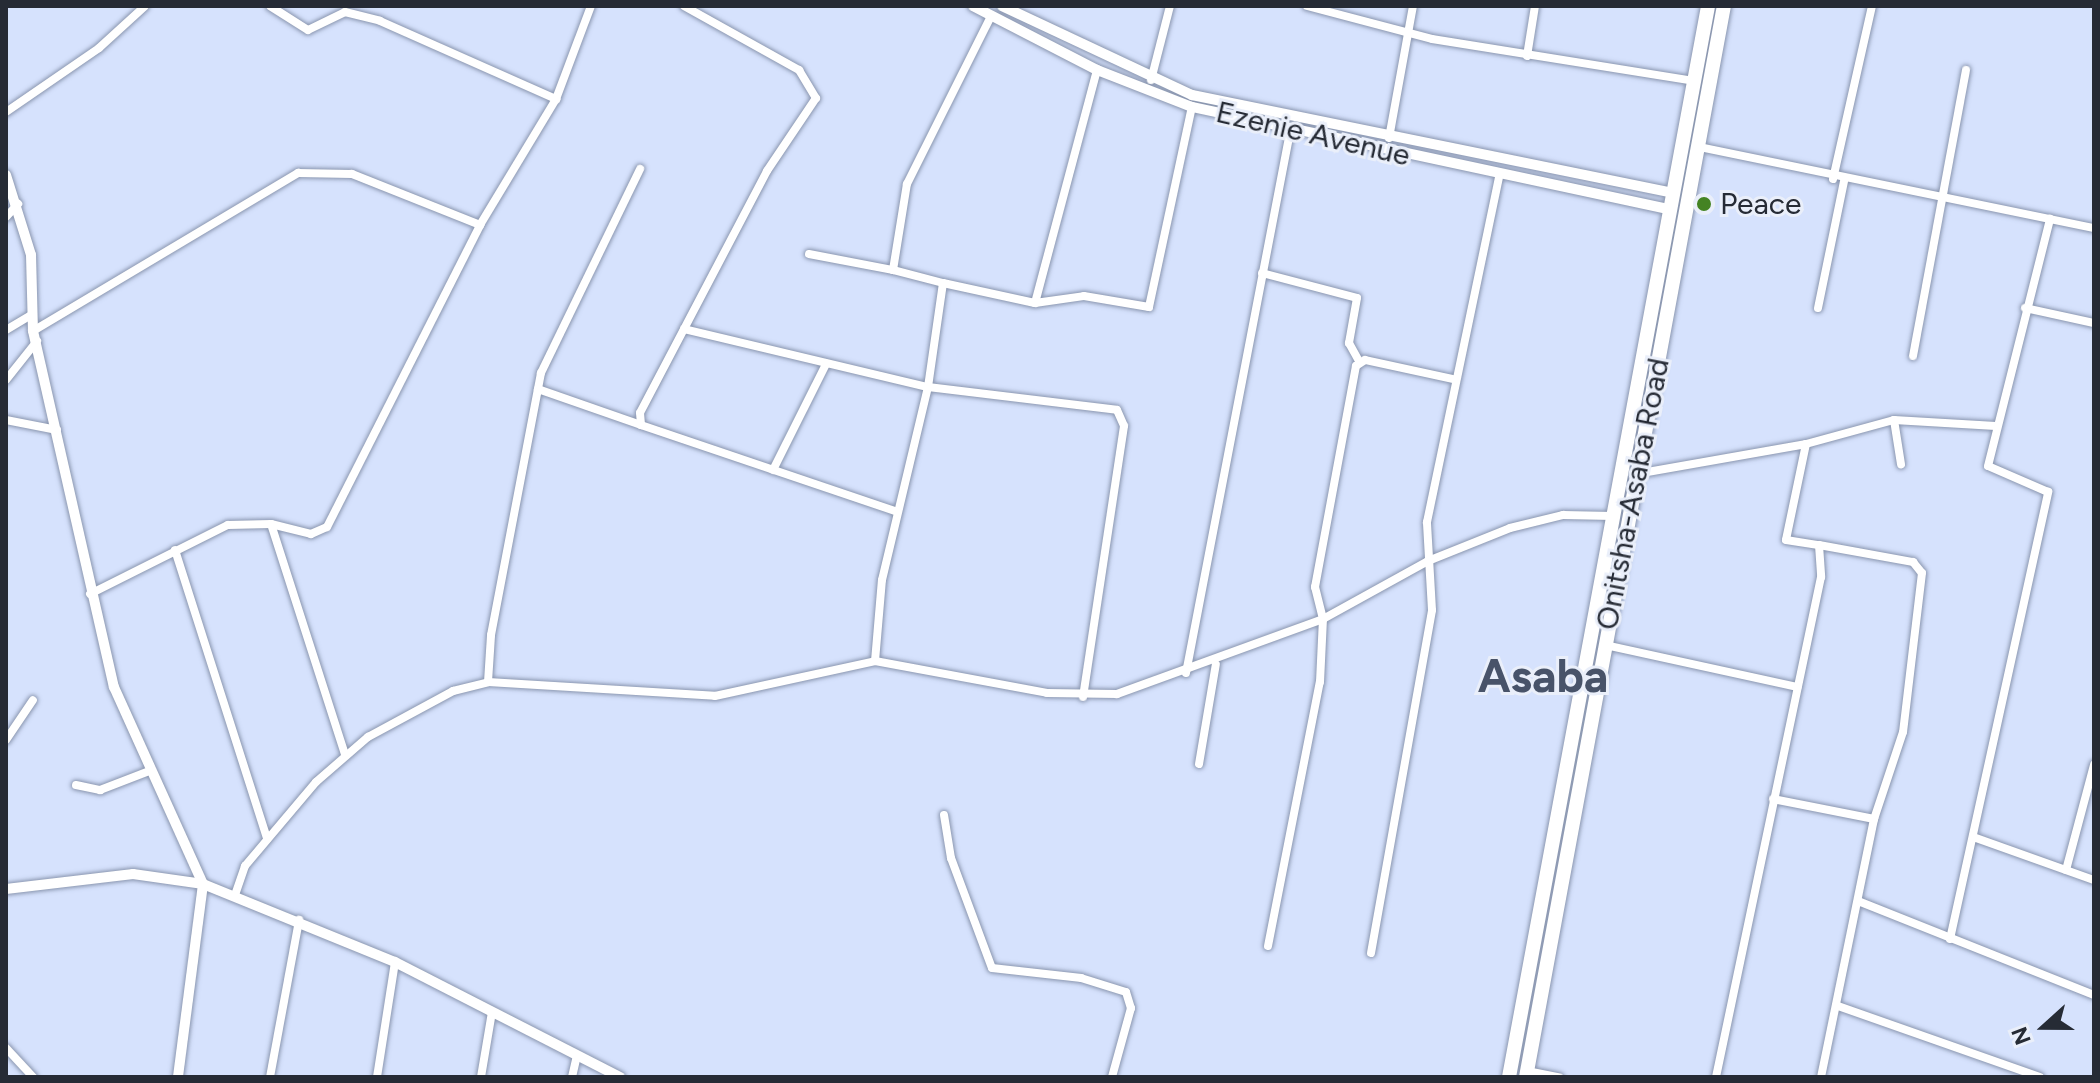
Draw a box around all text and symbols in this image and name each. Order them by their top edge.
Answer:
street label: Ezenie Avenue [1213,94,1413,174]
place label: Peace [1720,186,1801,222]
marker: Peace [1695,195,1713,213]
street label: Onitsha-Asaba Road [1589,355,1677,633]
district label: Asaba [1478,648,1608,704]
north arrow [2004,987,2084,1067]
text: N [2005,1023,2037,1049]

